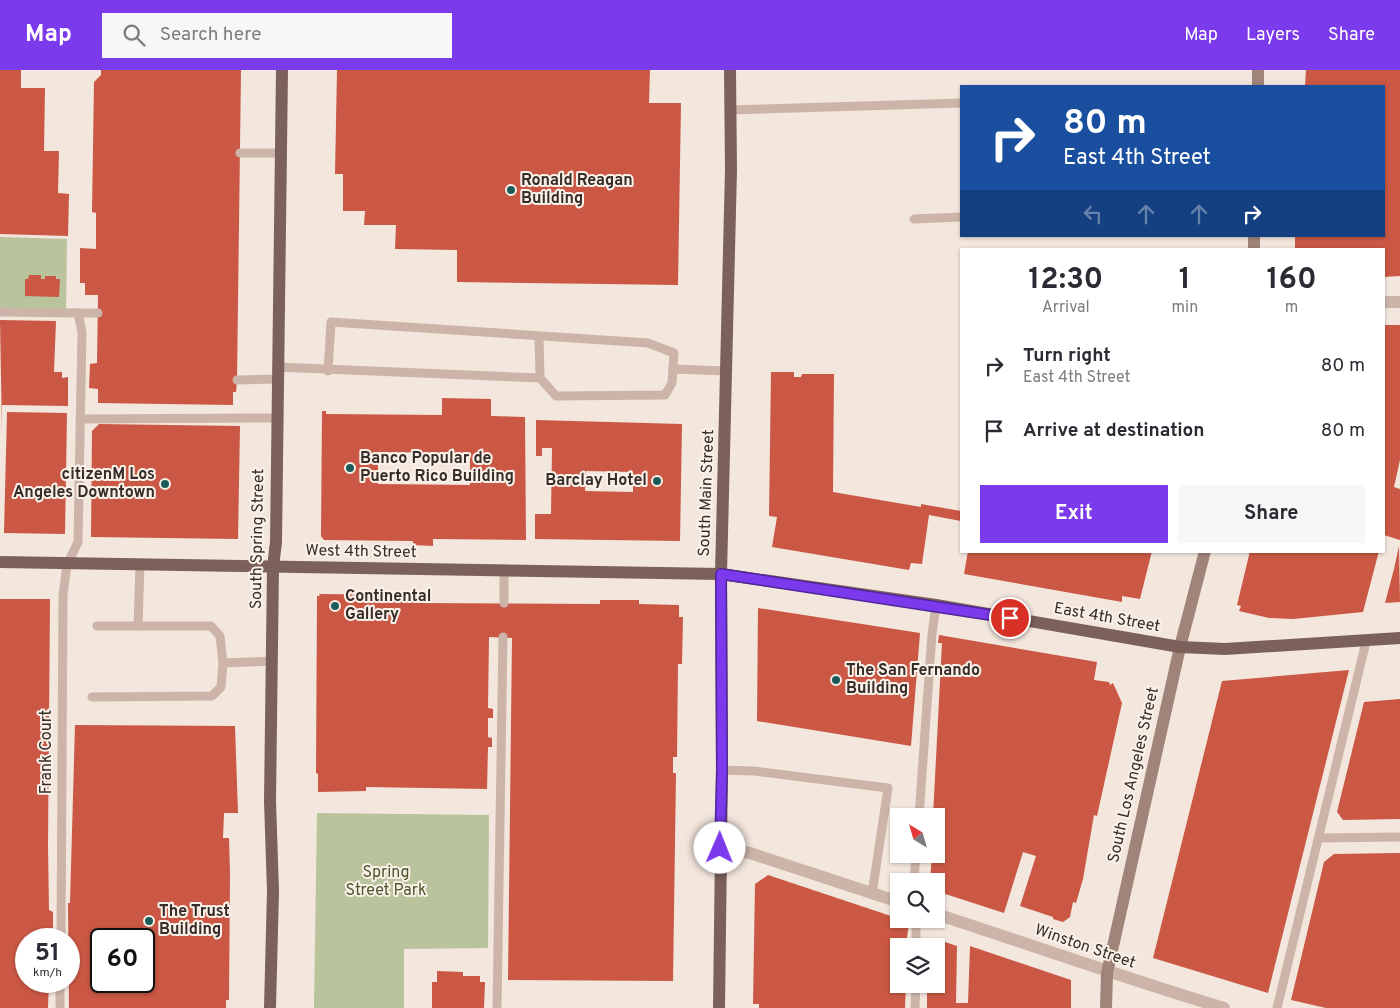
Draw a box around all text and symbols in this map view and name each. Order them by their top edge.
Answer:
search box [102,13,452,58]
text: Map [25,20,72,50]
icon: search [120,21,148,49]
text: Search here [160,23,261,47]
text: Map [1184,24,1218,47]
text: Layers [1246,24,1300,47]
text: Share [1328,24,1375,47]
text: 80 m [1063,102,1147,146]
icon: right [980,105,1045,170]
text: East 4th Street [1063,145,1211,172]
place label: Ronald Reagan Building [521,171,633,209]
marker: Ronald Reagan Building [505,184,517,196]
icon: left [1079,200,1107,228]
icon: ahead [1132,200,1160,228]
icon: ahead [1185,200,1213,228]
icon: right [1238,200,1266,228]
text: 12:30 [1028,262,1103,299]
text: 1 [1179,262,1191,299]
text: 160 [1267,262,1317,299]
text: Arrival [1042,298,1090,318]
text: min [1172,298,1198,318]
text: m [1285,298,1298,318]
text: Turn right [1023,344,1111,368]
icon: right [980,352,1008,380]
text: 80 m [1321,354,1365,378]
text: East 4th Street [1023,368,1131,388]
icon: arrive [980,417,1008,445]
text: Arrive at destination [1023,419,1204,443]
text: 80 m [1321,419,1365,443]
street label: South Main Street [695,429,719,557]
place label: Banco Popular de Puerto Rico Building [360,449,514,487]
marker: Banco Popular de Puerto Rico Building [344,462,356,474]
place label: citizenM Los Angeles Downtown [13,465,155,503]
street label: South Spring Street [247,469,269,609]
place label: Barclay Hotel [545,471,647,491]
marker: Barclay Hotel [651,475,663,487]
marker: citizenM Los Angeles Downtown [159,478,171,490]
button: Exit [980,485,1168,543]
button: Share [1178,485,1365,543]
street label: West 4th Street [305,541,417,563]
place label: Continental Gallery [345,587,431,625]
pin [989,597,1031,639]
street label: East 4th Street [1052,599,1162,637]
marker: Continental Gallery [329,600,341,612]
icon: arrive [996,604,1024,632]
place label: The San Fernando Building [846,661,980,699]
marker: The San Fernando Building [830,674,842,686]
street label: South Los Angeles Street [1104,685,1164,865]
street label: Frank Court [37,710,57,794]
north arrow [890,808,945,862]
map controls [890,808,945,993]
position arrow [693,821,745,873]
park label: Spring Street Park [346,863,426,901]
button: search [890,873,945,928]
place label: The Trust Building [159,902,230,940]
marker: The Trust Building [143,915,155,927]
street label: Winston Street [1032,920,1138,974]
speed limit sign: 60 [90,928,155,993]
text: 51 [35,938,60,970]
button: layers [890,938,945,993]
text: km/h [33,965,62,981]

